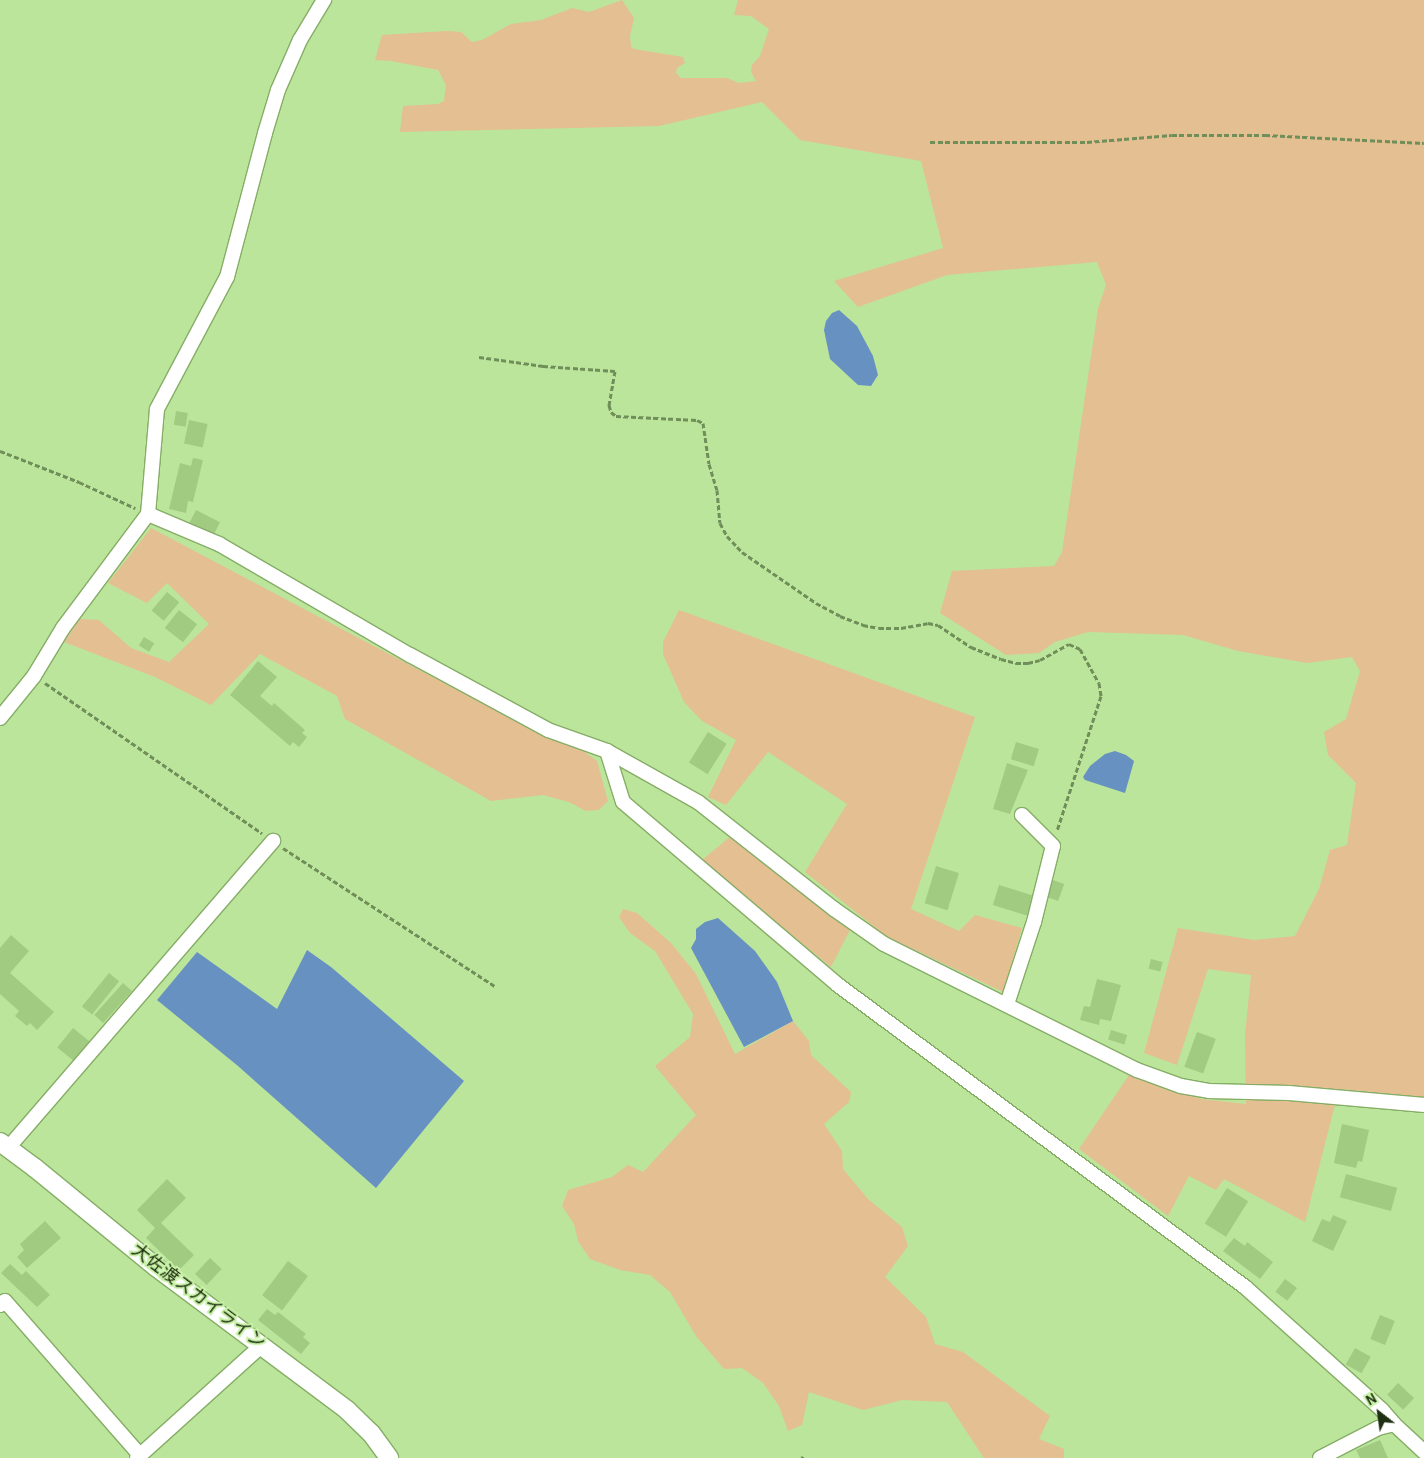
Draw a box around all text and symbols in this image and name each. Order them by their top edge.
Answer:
street label: 大佐渡スカイライン [127,1240,269,1354]
north arrow [1354,1388,1404,1438]
text: N [1364,1392,1379,1409]

